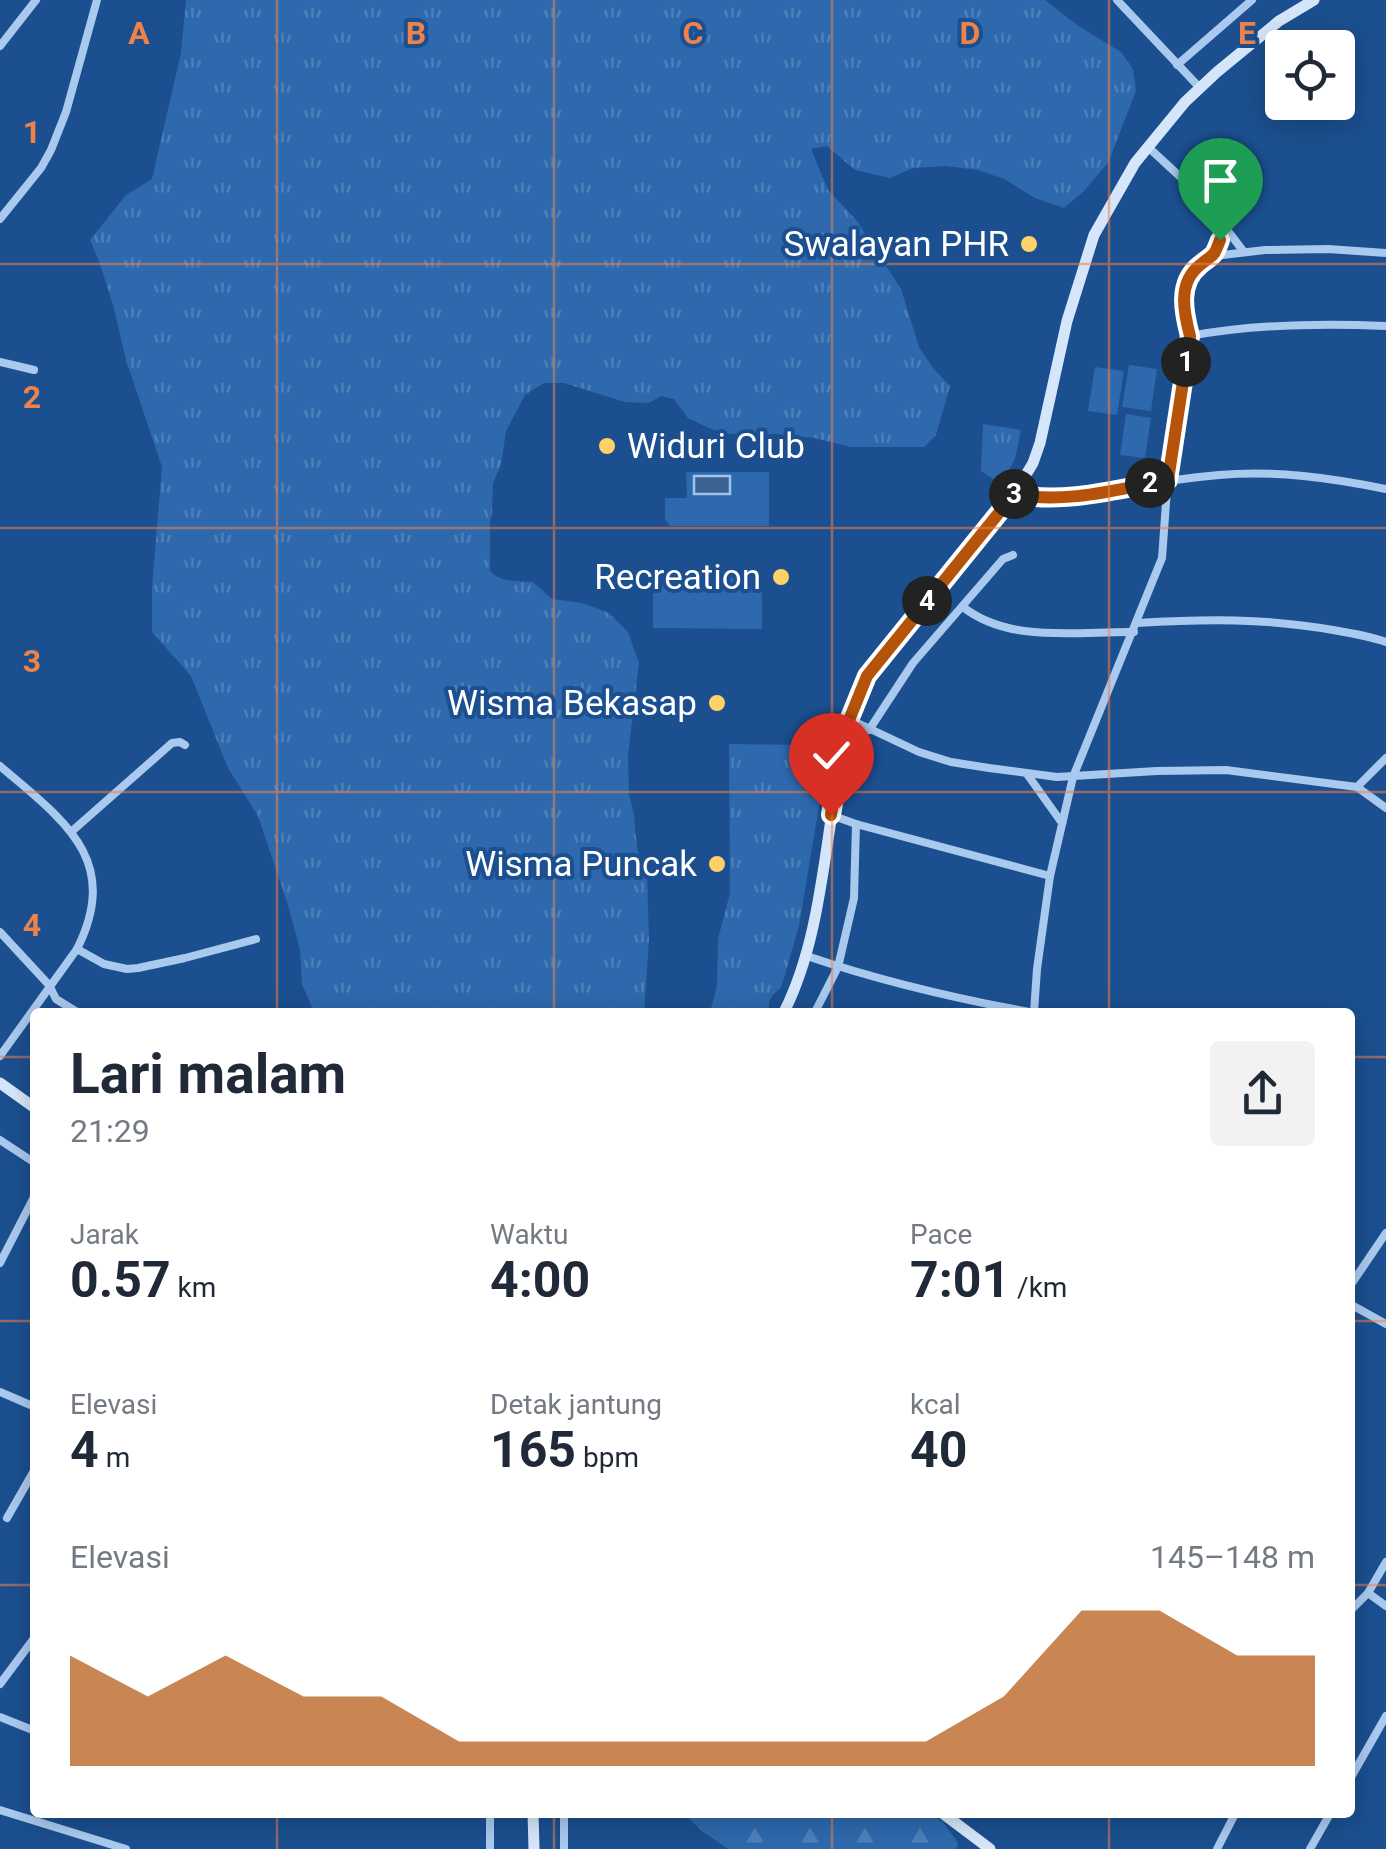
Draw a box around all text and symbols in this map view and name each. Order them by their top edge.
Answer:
text: A [128,14,150,52]
text: B [406,14,426,52]
text: C [683,14,703,52]
text: D [960,14,980,52]
text: E [1238,14,1256,52]
map controls [1265,30,1355,120]
button: locate [1265,30,1355,120]
text: 1 [23,113,41,151]
pin [1178,138,1263,241]
icon: arrive [1193,153,1248,208]
place label: Swalayan PHR [784,224,1009,265]
marker: Swalayan PHR [1018,233,1040,255]
pin: 1 [1161,337,1211,387]
text: 1 [1178,345,1194,378]
text: 2 [23,378,41,416]
place label: Widuri Club [627,426,805,467]
marker: Widuri Club [596,435,618,457]
pin: 2 [1125,458,1175,508]
text: 2 [1142,466,1158,499]
pin: 3 [989,469,1039,519]
text: 3 [1006,477,1022,510]
place label: Recreation [594,557,761,598]
marker: Recreation [770,566,792,588]
pin: 4 [902,576,952,626]
text: 4 [919,584,935,617]
text: 3 [23,642,41,680]
place label: Wisma Bekasap [447,683,697,724]
marker: Wisma Bekasap [706,692,728,714]
pin [789,713,874,816]
icon: check [804,728,859,783]
place label: Wisma Puncak [465,844,697,885]
marker: Wisma Puncak [706,853,728,875]
text: 4 [23,906,41,944]
button: share [1210,1041,1315,1146]
text: Lari malam [70,1042,346,1106]
text: 21:29 [70,1112,150,1150]
text: Jarak [70,1218,139,1251]
text: Waktu [490,1218,568,1251]
text: Pace [910,1218,972,1251]
text: 0.57 [70,1251,171,1309]
text: 4:00 [490,1251,590,1309]
text: 7:01 [910,1251,1010,1309]
text: km [171,1271,216,1304]
text: /km [1010,1271,1067,1304]
text: Elevasi [70,1388,157,1421]
text: Detak jantung [490,1388,662,1421]
text: kcal [910,1388,961,1421]
text: 4 [70,1421,99,1479]
text: 165 [490,1421,576,1479]
text: 40 [910,1421,967,1479]
text: m [99,1441,130,1474]
text: bpm [576,1441,639,1474]
text: Elevasi [70,1538,170,1576]
text: 145–148 m [1150,1538,1315,1576]

